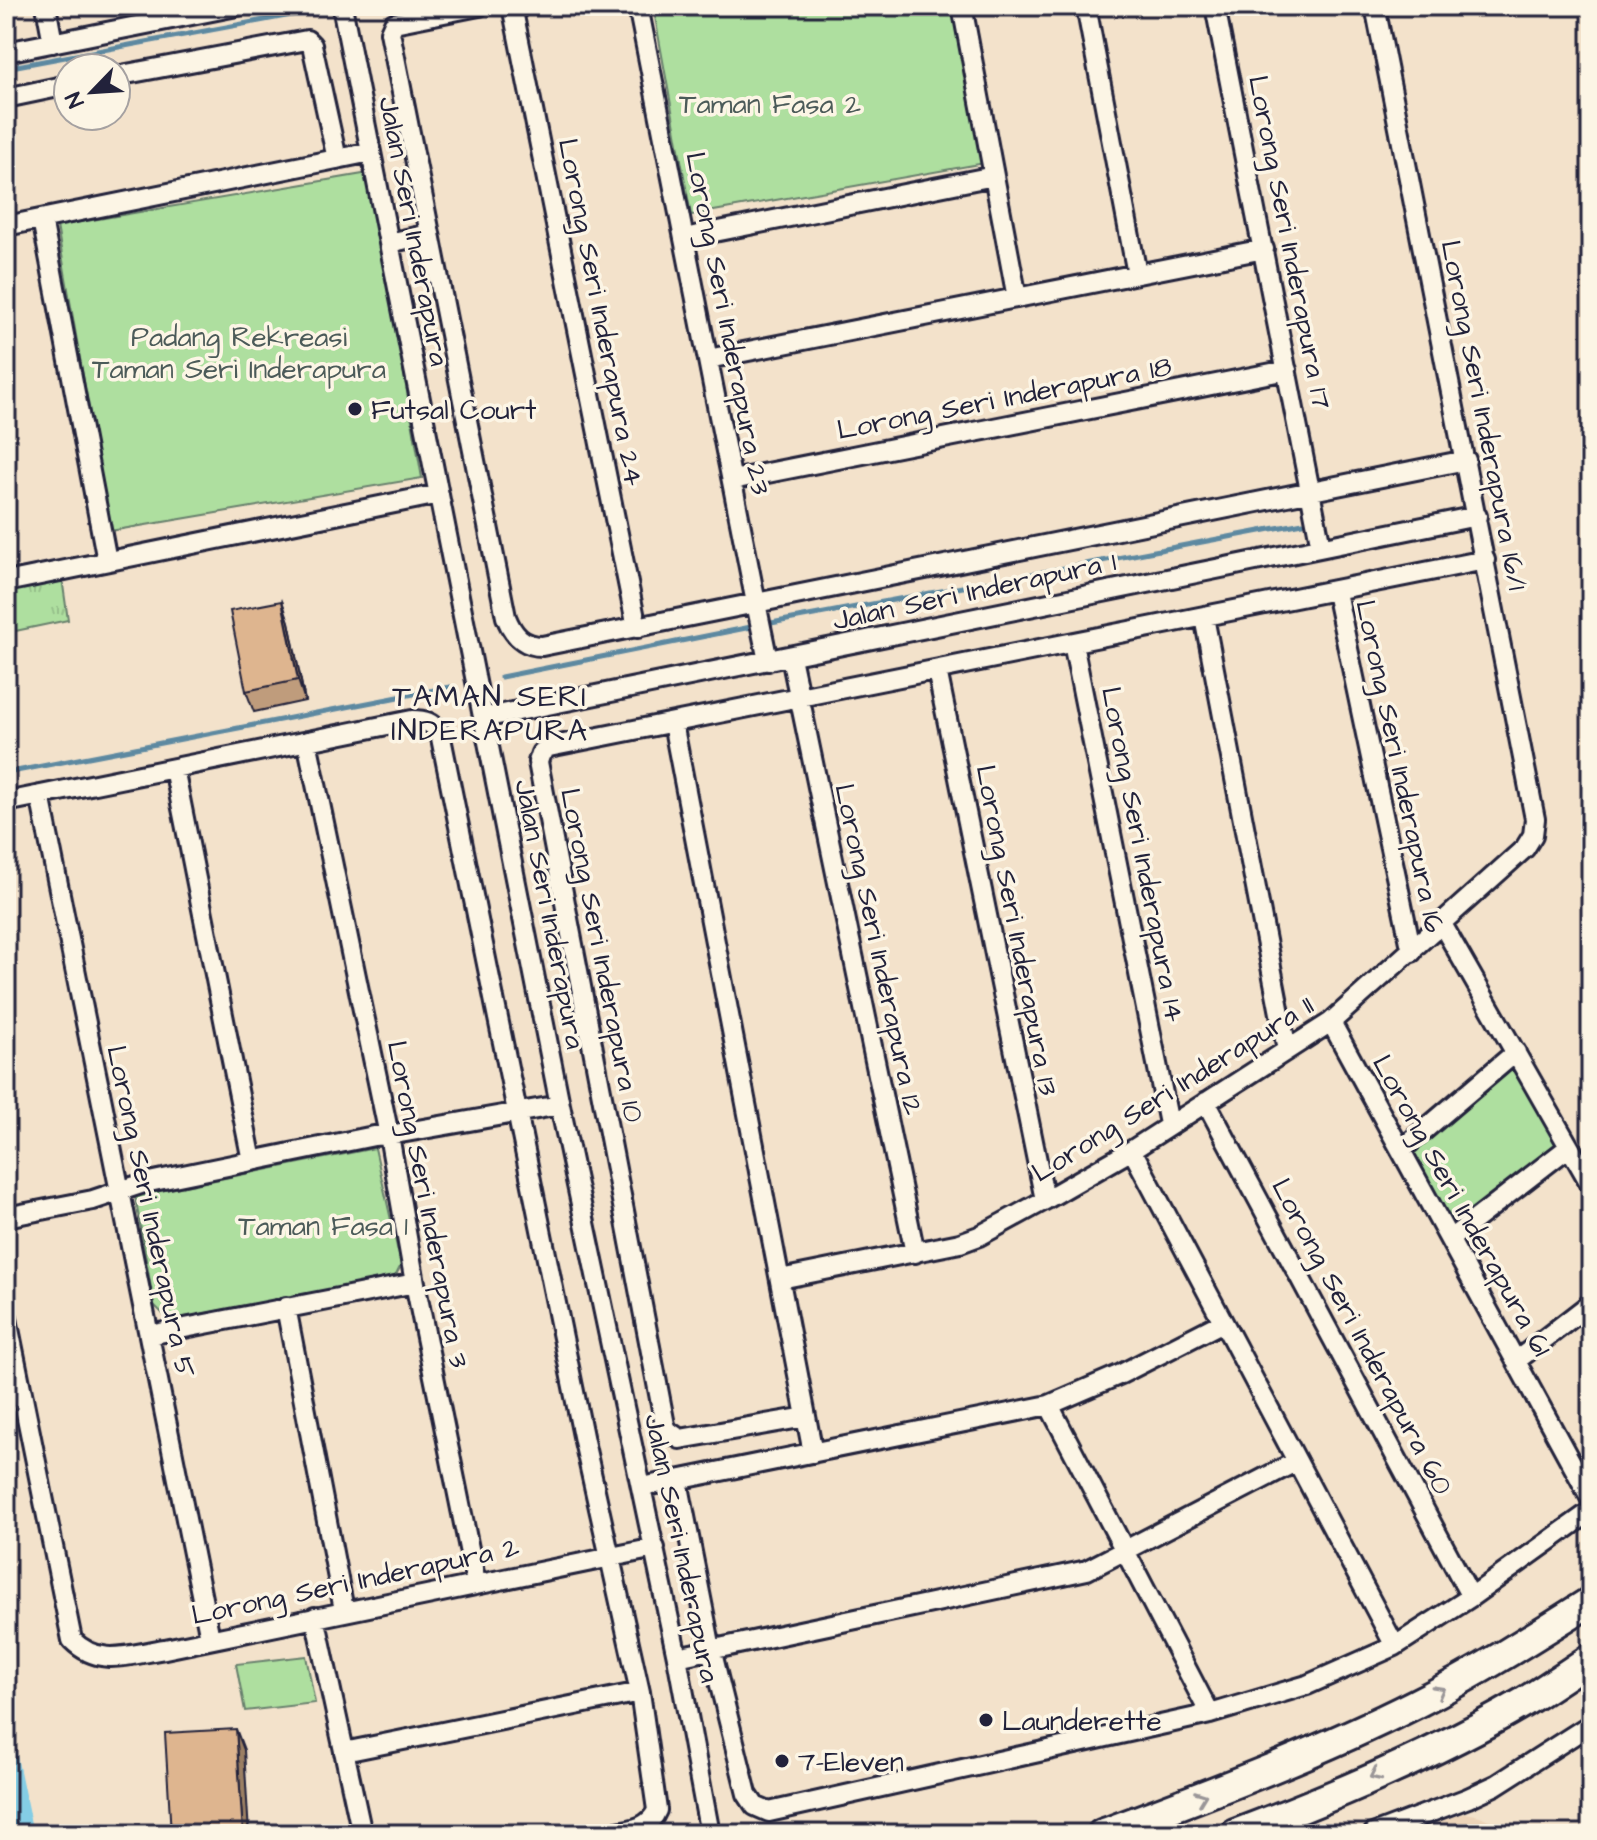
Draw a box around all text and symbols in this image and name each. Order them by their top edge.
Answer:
north arrow [52,52,132,132]
street label: Lorong Seri Inderapura 17 [1237,72,1341,413]
park label: Taman Fasa 2 [679,85,861,124]
text: N [58,87,92,113]
street label: Jalan Seri Inderapura [368,93,459,369]
street label: Lorong Seri Inderapura 24 [547,135,653,490]
street label: Lorong Seri Inderapura 23 [674,149,780,498]
street label: Lorong Seri Inderapura 16/1 [1429,237,1537,594]
park label: Padang Rekreasi Taman Seri Inderapura [92,318,386,389]
street label: Lorong Seri Inderapura 18 [834,347,1175,451]
place label: Futsal Court [371,391,537,430]
marker: Futsal Court [346,400,364,418]
street label: Jalan Seri Inderapura 1 [829,542,1120,641]
street label: Lorong Seri Inderapura 16 [1344,596,1454,937]
district label: TAMAN SERI INDERAPURA [391,676,589,752]
street label: Lorong Seri Inderapura 14 [1090,683,1194,1025]
street label: Lorong Seri Inderapura 13 [964,762,1068,1099]
street label: Jalan Seri Inderapura [504,776,595,1052]
street label: Lorong Seri Inderapura 12 [823,780,933,1119]
street label: Lorong Seri Inderapura 10 [549,785,653,1126]
street label: Lorong Seri Inderapura 11 [1025,986,1322,1193]
street label: Lorong Seri Inderapura 3 [376,1037,478,1371]
street label: Lorong Seri Inderapura 5 [95,1042,205,1381]
street label: Lorong Seri Inderapura 61 [1362,1048,1561,1364]
street label: Lorong Seri Inderapura 60 [1261,1172,1462,1502]
park label: Taman Fasa 1 [238,1207,408,1246]
street label: Jalan Seri Inderapura [634,1410,729,1686]
street label: Lorong Seri Inderapura 2 [188,1528,523,1636]
one-way arrow [1430,1686,1445,1701]
place label: Launderette [1002,1702,1162,1741]
marker: Launderette [977,1711,995,1729]
place label: 7-Eleven [798,1743,904,1782]
marker: 7-Eleven [773,1752,791,1770]
one-way arrow [1369,1765,1383,1781]
one-way arrow [1193,1790,1207,1807]

